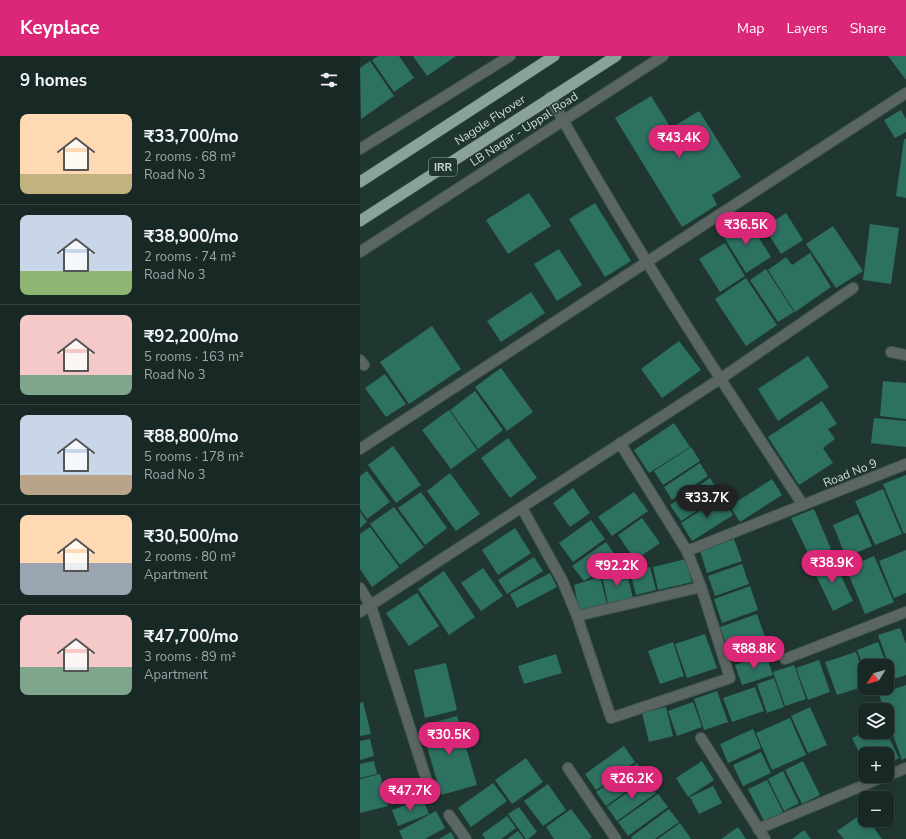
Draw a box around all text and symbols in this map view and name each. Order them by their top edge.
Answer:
text: Keyplace [20,15,99,41]
text: Map [737,19,764,38]
text: Layers [786,19,828,38]
text: Share [850,19,886,38]
text: 9 homes [20,69,87,92]
icon: filters [318,69,340,91]
street label: LB Nagar - Uppal Road [467,88,581,170]
street label: Nagole Flyover [452,91,529,149]
text: ₹33,700/mo [144,125,238,148]
pin: ₹43.4K [646,125,712,159]
text: ₹43.4K [657,129,701,147]
icon: home [52,130,100,178]
text: 2 rooms · 68 m² [144,148,236,166]
road number: IRR [429,158,457,176]
text: Road No 3 [144,166,206,184]
pin: ₹36.5K [713,212,779,246]
text: ₹36.5K [724,216,768,234]
text: ₹38,900/mo [144,225,238,248]
icon: home [52,231,100,279]
text: 2 rooms · 74 m² [144,248,236,266]
text: Road No 3 [144,266,206,284]
text: ₹92,200/mo [144,325,238,348]
icon: home [52,331,100,379]
text: 5 rooms · 163 m² [144,348,244,366]
text: Road No 3 [144,366,206,384]
text: ₹88,800/mo [144,425,238,448]
icon: home [52,431,100,479]
text: 5 rooms · 178 m² [144,448,244,466]
street label: Road No 9 [821,455,879,491]
text: Road No 3 [144,466,206,484]
pin: ₹33.7K [674,485,740,519]
text: ₹33.7K [685,489,729,507]
text: ₹30,500/mo [144,525,238,548]
icon: home [52,531,100,579]
text: 2 rooms · 80 m² [144,548,236,566]
pin: ₹38.9K [799,550,865,584]
pin: ₹92.2K [584,553,650,587]
text: ₹38.9K [810,554,854,572]
text: ₹92.2K [595,557,639,575]
text: Apartment [144,566,207,584]
text: ₹47,700/mo [144,625,238,648]
icon: home [52,631,100,679]
pin: ₹88.8K [721,636,787,670]
text: ₹88.8K [732,640,776,658]
text: 3 rooms · 89 m² [144,648,236,666]
north arrow [858,659,894,695]
map controls [858,659,894,827]
text: Apartment [144,666,207,684]
button: layers [858,703,894,739]
pin: ₹30.5K [416,722,482,756]
text: ₹30.5K [427,726,471,744]
button: + [858,747,894,783]
pin: ₹26.2K [599,766,665,800]
text: ₹26.2K [610,770,654,788]
pin: ₹47.7K [377,778,443,812]
text: ₹47.7K [388,782,432,800]
button: − [858,791,894,827]

